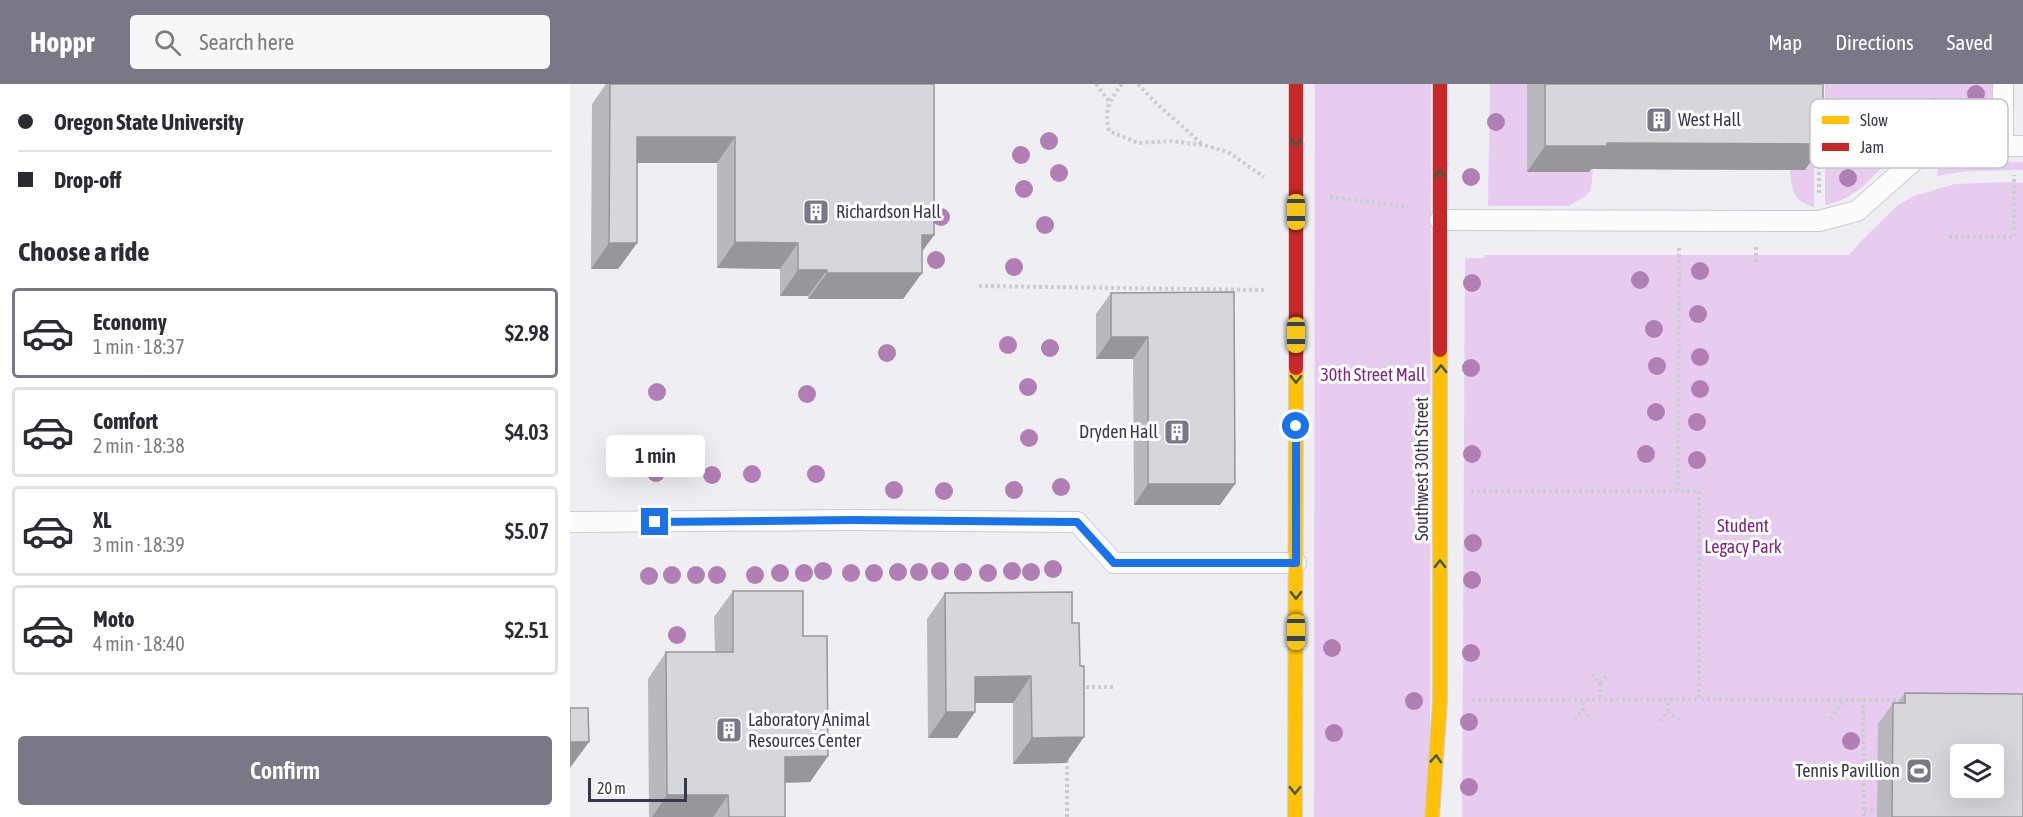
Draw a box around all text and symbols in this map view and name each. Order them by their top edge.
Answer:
search box [130,15,550,69]
text: Hoppr [30,26,94,58]
icon: search [151,26,184,59]
text: Search here [199,29,294,55]
text: Map [1768,30,1802,54]
text: Directions [1835,30,1914,54]
text: Saved [1947,30,1993,54]
legend [1810,99,2008,168]
building icon: West Hall [1644,105,1674,135]
text: Oregon State University [54,109,244,135]
place label: West Hall [1678,109,1741,130]
text: Slow [1860,111,1888,129]
one-way arrow [1290,138,1302,147]
text: Jam [1860,138,1884,156]
text: Drop-off [54,167,121,193]
one-way arrow [1434,169,1446,178]
car [1287,194,1305,230]
building icon: Richardson Hall [801,197,831,227]
place label: Richardson Hall [836,201,941,222]
text: Choose a ride [18,236,150,267]
icon: car [21,306,75,360]
text: Economy [93,309,167,335]
car [1287,317,1305,353]
text: $2.98 [505,320,549,346]
text: 1 min · 18:37 [93,335,185,358]
park label: 30th Street Mall [1320,364,1426,385]
one-way arrow [1435,364,1447,373]
one-way arrow [1290,375,1302,384]
street label: Southwest 30th Street [1411,397,1432,541]
icon: car [21,405,75,459]
text: Comfort [93,408,158,434]
route start [1282,412,1309,439]
building icon: Dryden Hall [1162,417,1192,447]
text: $4.03 [505,419,549,445]
place label: Dryden Hall [1079,421,1158,442]
text: 2 min · 18:38 [93,434,185,457]
callout: 1 min [606,435,704,477]
text: 1 min [635,444,676,467]
icon: car [21,504,75,558]
text: XL [93,507,111,533]
route end [641,508,668,535]
park label: Student Legacy Park [1704,515,1782,557]
text: $5.07 [505,518,549,544]
text: 3 min · 18:39 [93,533,185,556]
one-way arrow [1434,559,1446,568]
one-way arrow [1290,591,1302,600]
icon: car [21,603,75,657]
text: Moto [93,606,135,632]
car [1287,614,1305,650]
text: $2.51 [505,617,549,643]
text: 4 min · 18:40 [93,632,185,655]
place label: Laboratory Animal Resources Center [748,709,870,751]
building icon: Laboratory Animal Resources Center [714,715,744,745]
button: Confirm [18,736,552,805]
map controls [1950,744,2004,798]
button: layers [1950,744,2004,798]
one-way arrow [1430,754,1443,763]
sports icon: Tennis Pavillion [1904,756,1934,786]
place label: Tennis Pavillion [1795,760,1900,781]
scale bar [588,775,687,802]
text: 20 m [597,779,626,797]
one-way arrow [1289,786,1301,795]

